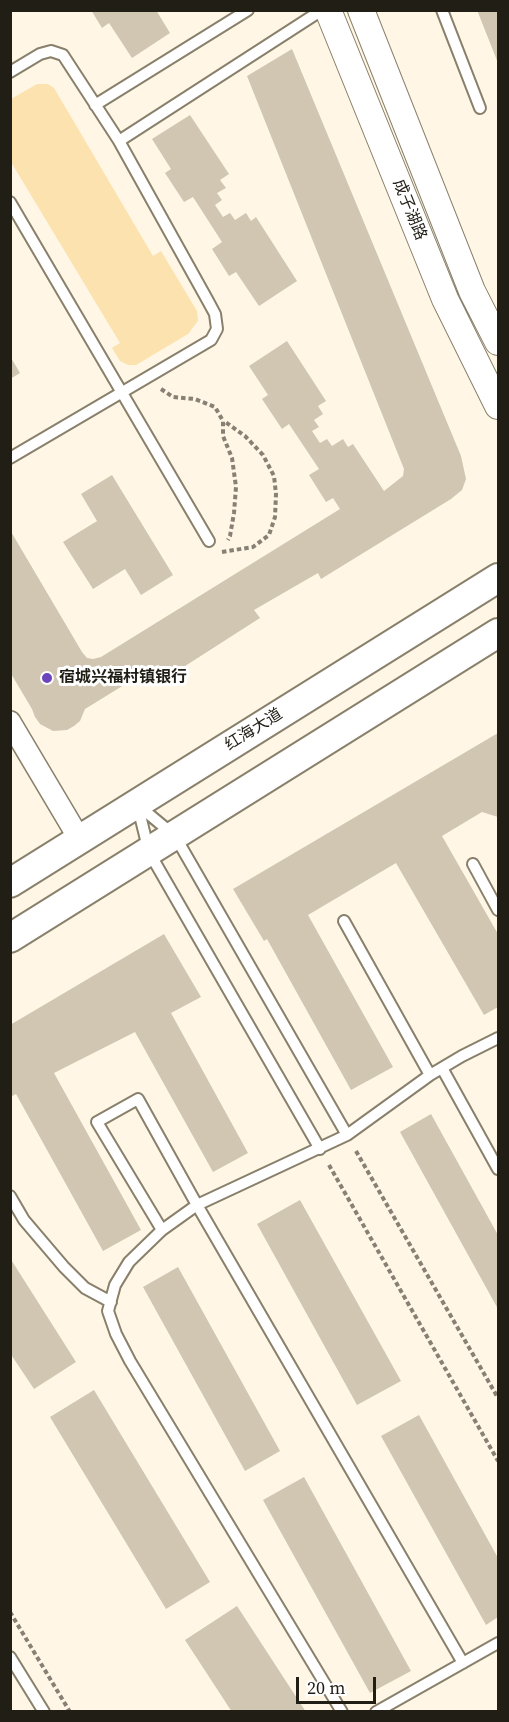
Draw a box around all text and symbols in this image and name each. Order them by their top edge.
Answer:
street label: 成子湖路 [388,177,430,243]
place label: 宿城兴福村镇银行 [59,668,187,688]
marker: 宿城兴福村镇银行 [40,671,54,685]
street label: 红海大道 [222,705,286,755]
scale bar [299,1665,378,1703]
text: 20 m [307,1675,345,1700]

